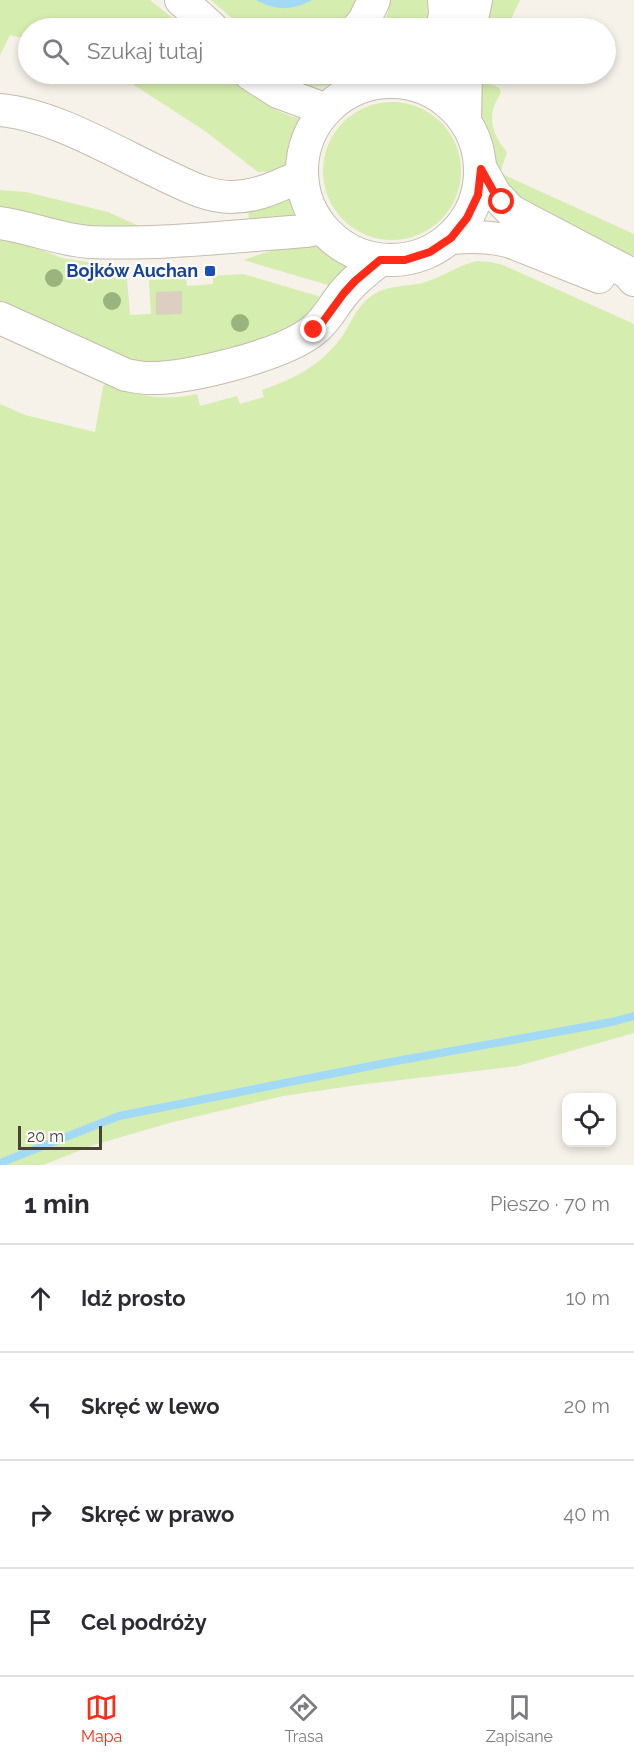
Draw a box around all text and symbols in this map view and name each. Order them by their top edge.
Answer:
search box [18,18,616,84]
icon: search [39,35,72,68]
text: Szukaj tutaj [87,38,203,64]
route start [488,188,514,214]
place label: Bojków Auchan [66,260,198,281]
marker: Bojków Auchan [203,264,217,278]
route end [300,316,326,342]
map controls [562,1093,616,1147]
button: locate [562,1093,616,1147]
scale bar [18,1123,102,1150]
text: 20 m [27,1127,64,1146]
text: 1 min [24,1189,90,1219]
text: Pieszo · 70 m [490,1192,610,1216]
icon: ahead [24,1282,57,1315]
text: Idź prosto [81,1285,186,1311]
text: 10 m [566,1286,610,1310]
icon: left [24,1390,57,1423]
text: Skręć w lewo [81,1393,220,1419]
text: 20 m [564,1394,610,1418]
icon: right [24,1498,57,1531]
text: Skręć w prawo [81,1501,234,1527]
text: 40 m [563,1502,610,1526]
icon: arrive [24,1606,57,1639]
text: Cel podróży [81,1609,207,1635]
tab: Mapa [81,1691,122,1746]
tab: Trasa [284,1691,324,1746]
tab: Zapisane [486,1691,553,1746]

